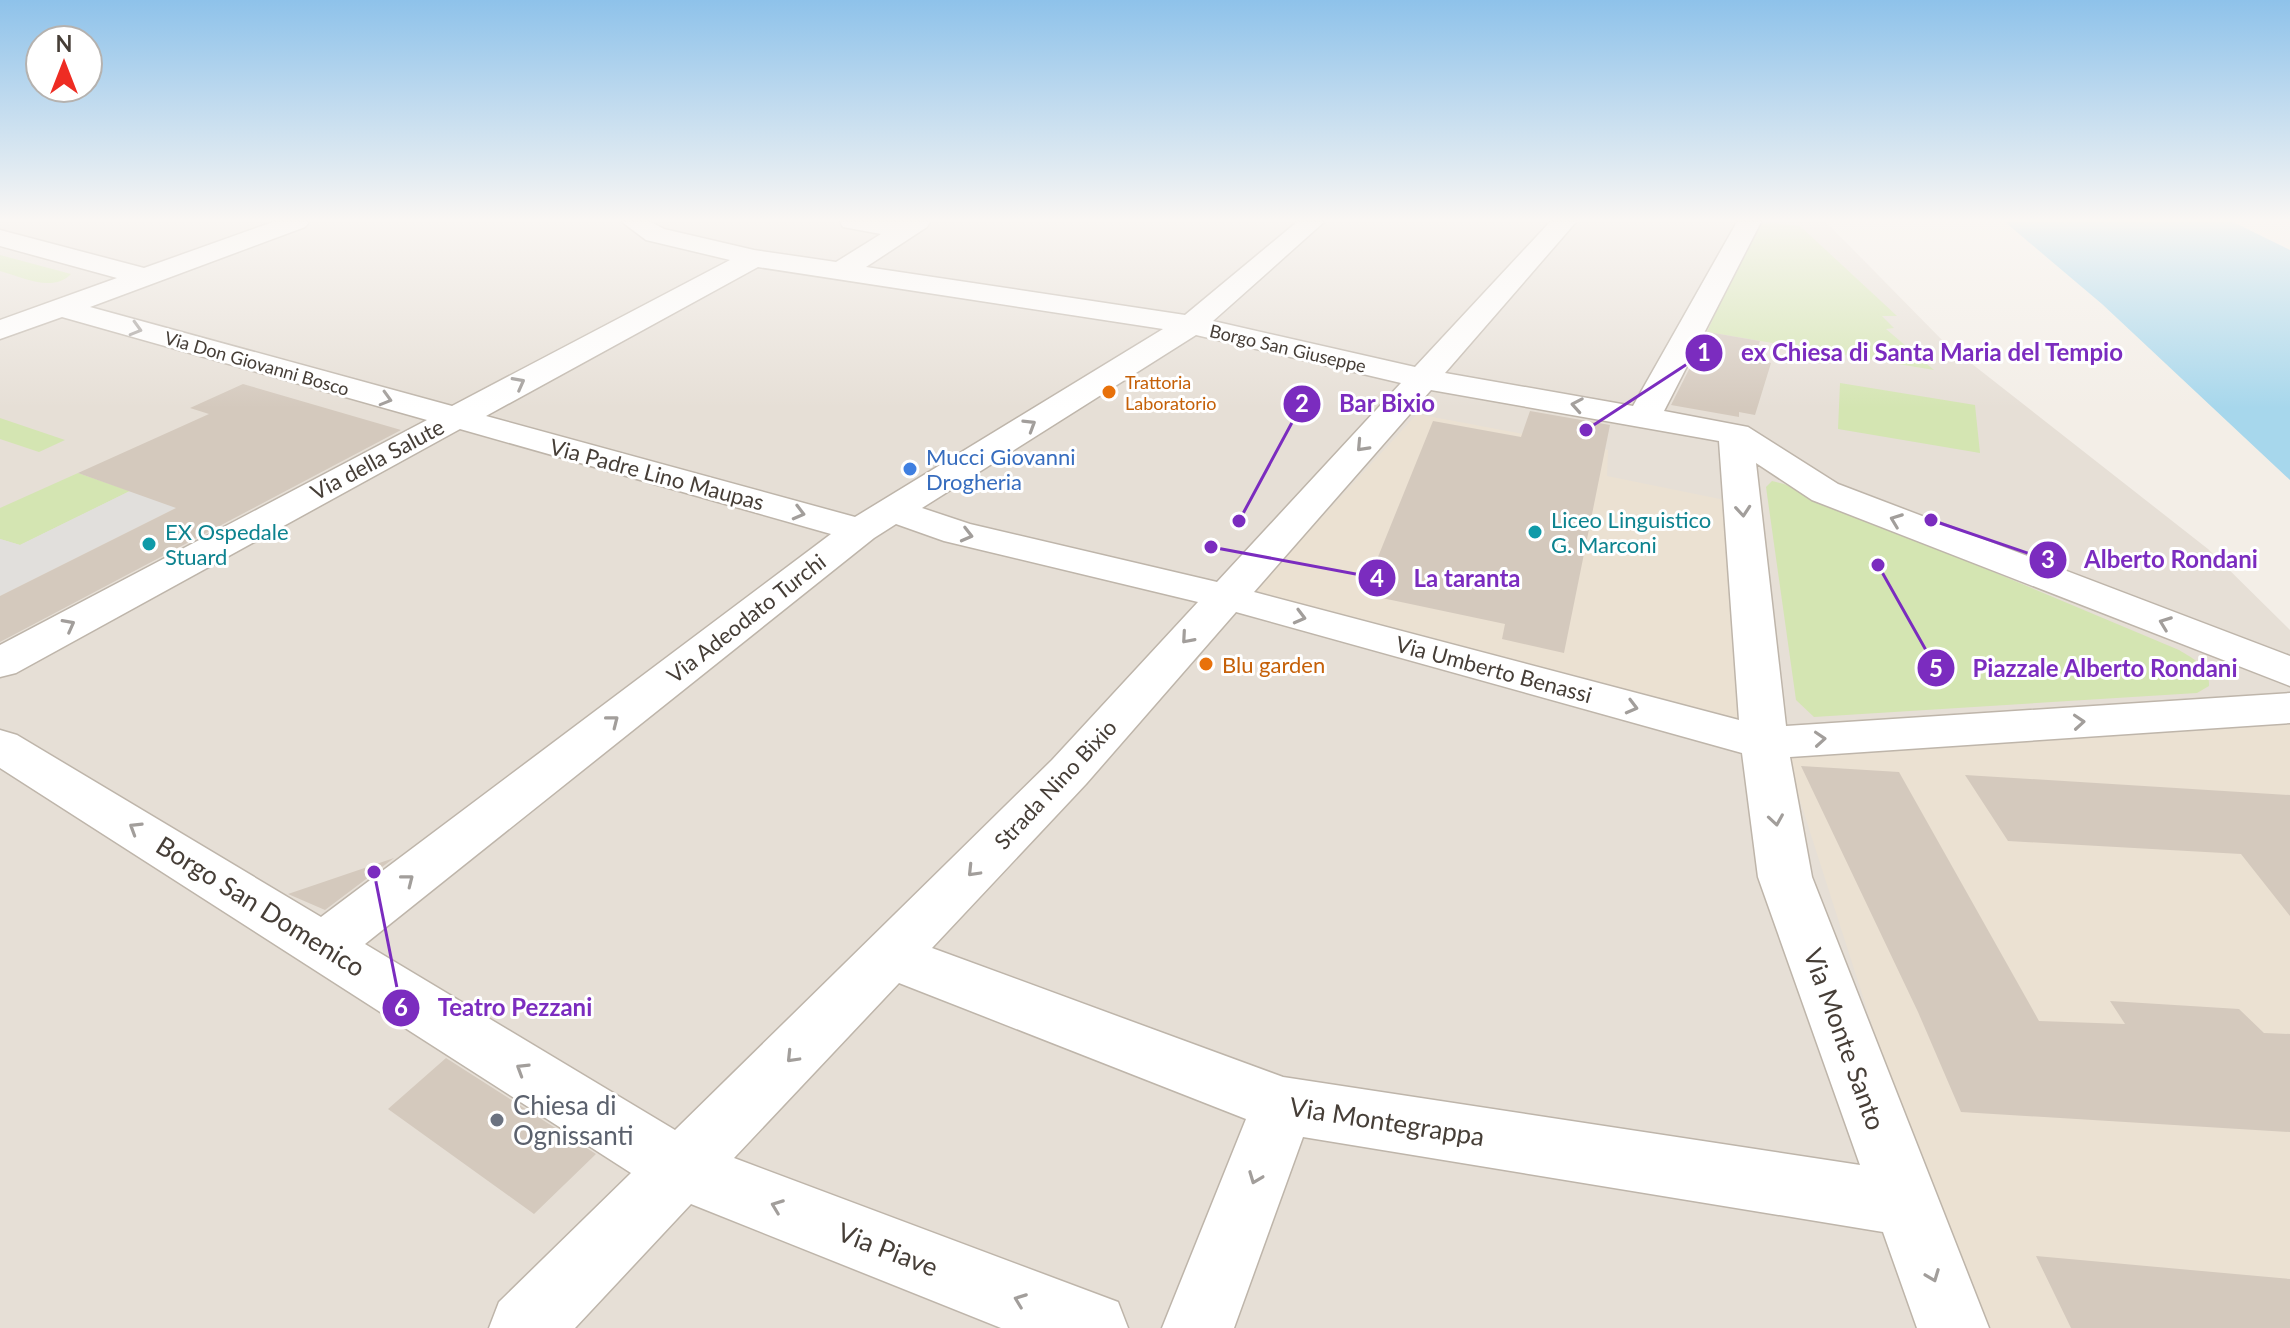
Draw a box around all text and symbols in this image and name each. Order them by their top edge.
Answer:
north arrow [24,24,104,104]
text: N [56,30,72,57]
one-way arrow [128,319,142,336]
street label: Borgo San Giuseppe [1208,319,1368,377]
street label: Via Don Giovanni Bosco [162,326,352,400]
callout: ex Chiesa di Santa Maria del Tempio [1684,329,2139,377]
text: 1 [1697,337,1711,366]
text: ex Chiesa di Santa Maria del Tempio [1741,337,2123,366]
place label: Trattoria Laboratorio [1125,371,1216,414]
one-way arrow [511,377,526,392]
callout: Bar Bixio [1282,380,1451,428]
marker: Trattoria Laboratorio [1100,383,1118,401]
text: 2 [1295,388,1309,417]
text: Bar Bixio [1339,388,1435,417]
one-way arrow [379,390,393,406]
one-way arrow [1570,398,1583,415]
street label: Via della Salute [306,413,448,505]
one-way arrow [1022,419,1036,434]
street label: Via Padre Lino Maupas [547,432,767,516]
one-way arrow [1358,437,1372,452]
place label: Mucci Giovanni Drogheria [926,443,1076,495]
marker: Mucci Giovanni Drogheria [901,460,919,478]
one-way arrow [791,504,805,520]
one-way arrow [1734,505,1751,518]
place label: Liceo Linguistico G. Marconi [1551,506,1711,558]
one-way arrow [1890,513,1904,529]
place label: EX Ospedale Stuard [165,518,289,570]
marker: Liceo Linguistico G. Marconi [1526,523,1544,541]
one-way arrow [959,525,973,542]
marker: EX Ospedale Stuard [140,535,158,553]
callout: Alberto Rondani [2028,536,2274,584]
text: 3 [2041,544,2055,573]
text: Alberto Rondani [2083,544,2258,573]
street label: Via Adeodato Turchi [661,548,831,688]
callout: La taranta [1357,554,1536,602]
text: 4 [1370,563,1384,592]
text: La taranta [1413,563,1521,592]
one-way arrow [1292,607,1306,624]
one-way arrow [2159,616,2173,633]
one-way arrow [60,620,75,635]
one-way arrow [1182,629,1197,644]
street label: Via Umberto Benassi [1393,630,1595,708]
callout: Piazzale Alberto Rondani [1916,644,2253,692]
place label: Blu garden [1222,651,1325,678]
text: 5 [1929,653,1943,682]
text: Piazzale Alberto Rondani [1973,653,2237,682]
marker: Blu garden [1197,655,1215,673]
one-way arrow [1624,697,1638,714]
street label: Strada Nino Bixio [988,714,1122,854]
one-way arrow [2073,714,2086,731]
one-way arrow [604,716,619,730]
one-way arrow [1814,731,1827,748]
one-way arrow [1767,813,1784,826]
one-way arrow [129,823,144,838]
street label: Borgo San Domenico [151,829,371,983]
one-way arrow [968,862,982,876]
one-way arrow [399,875,414,889]
street label: Via Monte Santo [1797,944,1893,1134]
callout: Teatro Pezzani [381,984,608,1032]
text: 6 [394,992,408,1021]
text: Teatro Pezzani [438,992,592,1021]
one-way arrow [787,1048,801,1063]
one-way arrow [516,1063,531,1079]
place label: Chiesa di Ognissanti [513,1089,634,1151]
street label: Via Montegrappa [1287,1090,1487,1152]
marker: Chiesa di Ognissanti [488,1111,506,1129]
one-way arrow [1248,1170,1265,1184]
one-way arrow [771,1199,785,1216]
street label: Via Piave [833,1215,943,1283]
one-way arrow [1923,1268,1940,1282]
one-way arrow [1013,1293,1027,1310]

